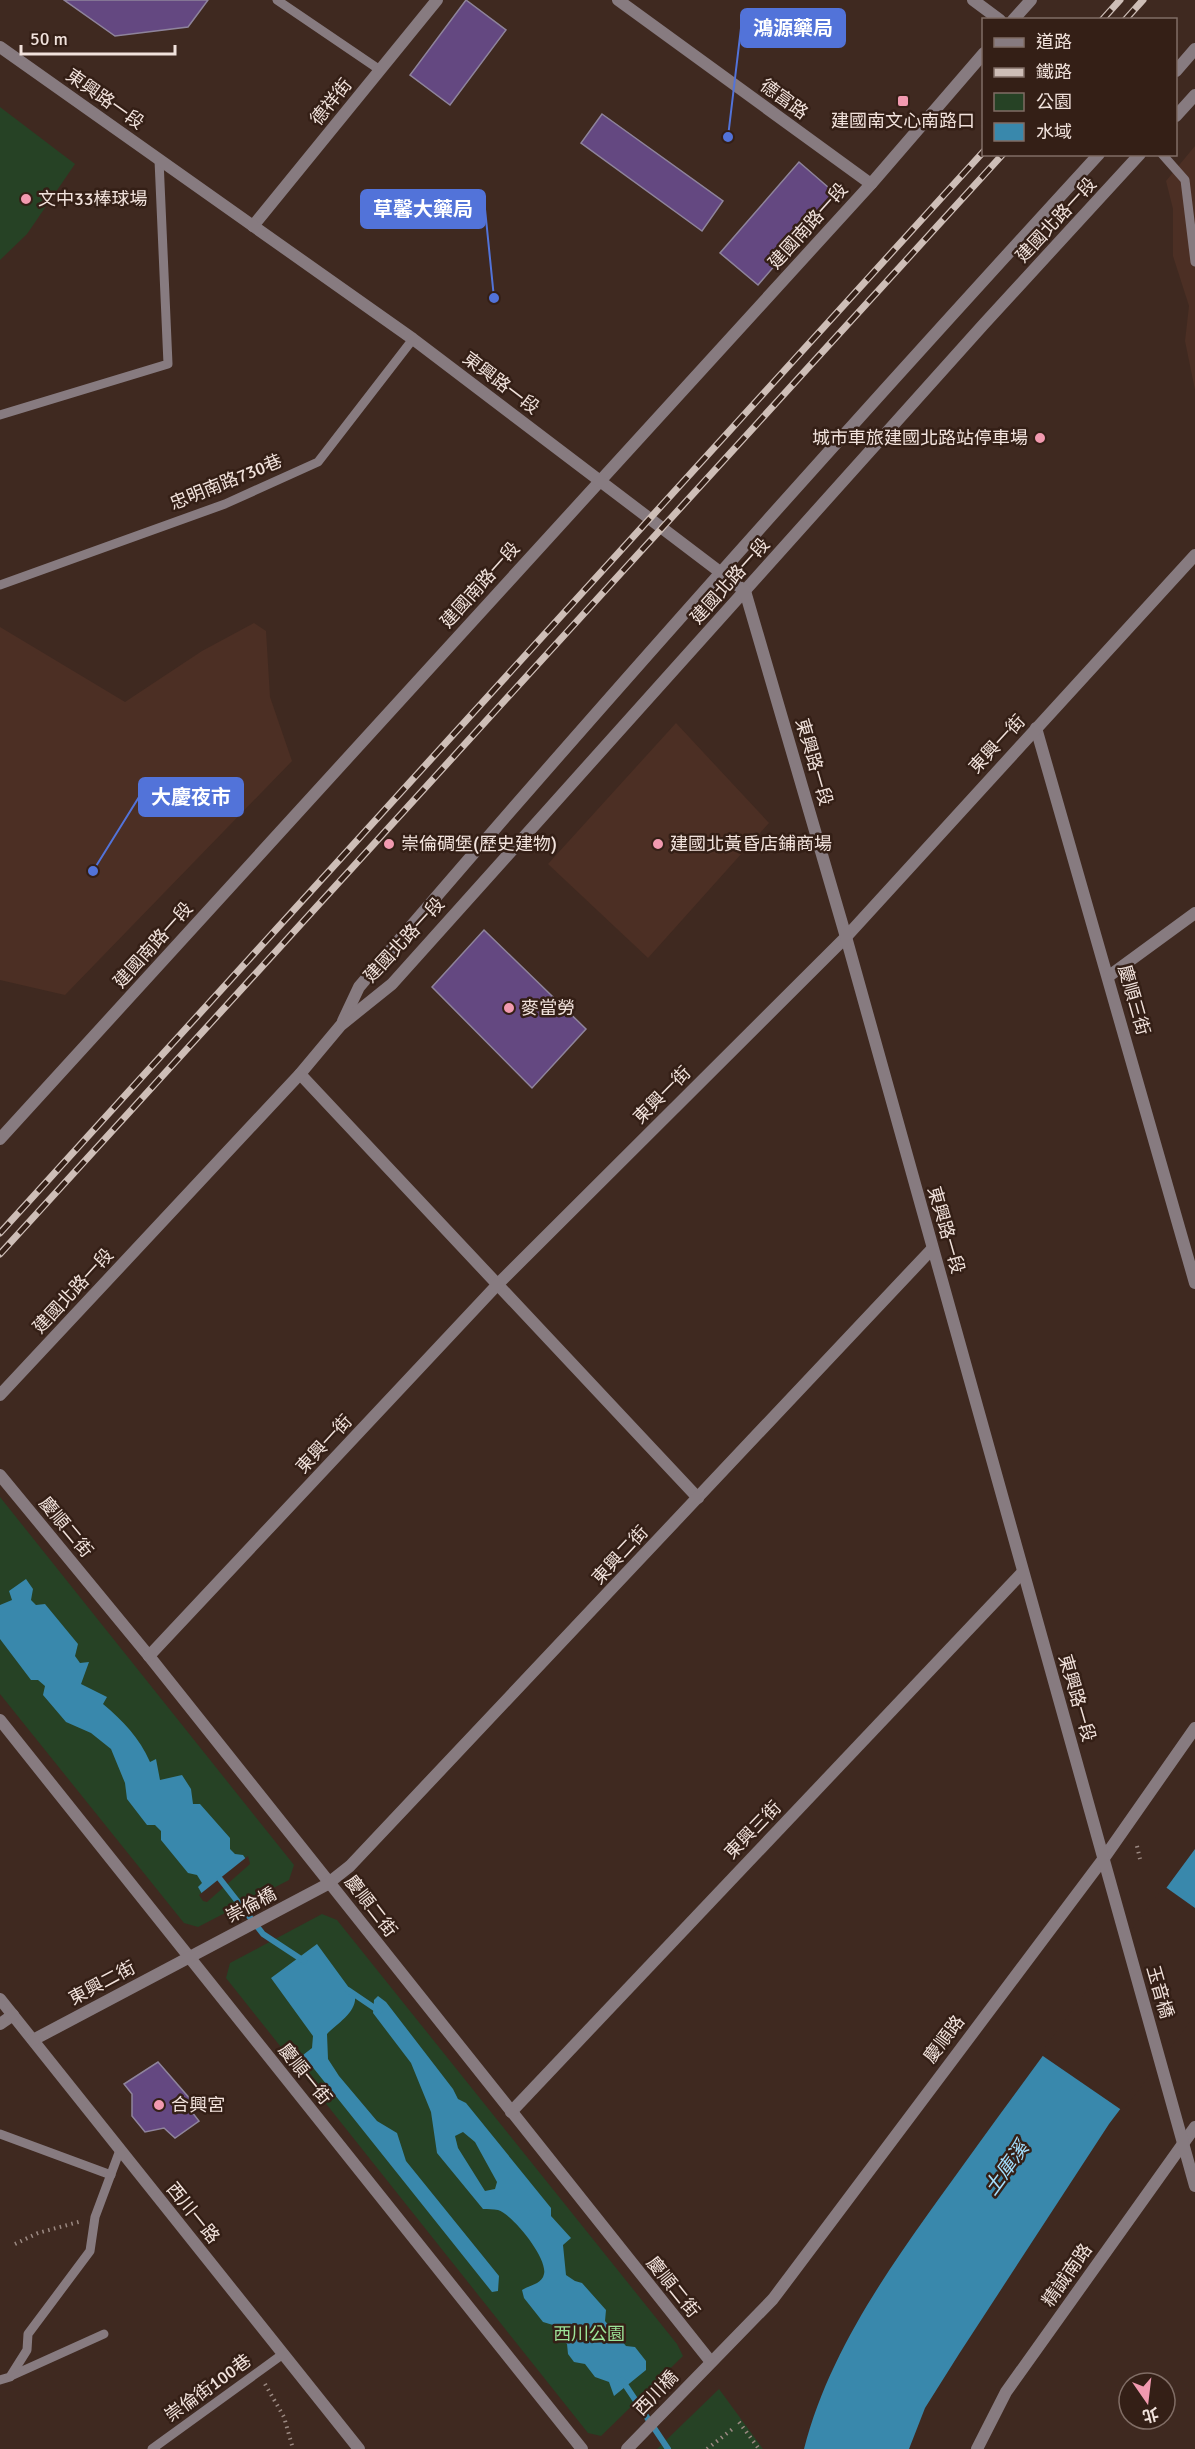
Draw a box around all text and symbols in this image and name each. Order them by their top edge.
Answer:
callout: 鴻源藥局 [741,9,845,47]
text: 鴻源藥局 [753,16,833,41]
scale bar [21,18,176,56]
legend [982,18,1177,156]
text: 50 m [30,28,68,50]
text: 道路 [1036,31,1072,53]
text: 鐵路 [1036,61,1072,83]
street label: 東興路一段 [62,64,148,134]
street label: 德祥街 [305,74,357,130]
street label: 德富路 [756,74,812,124]
text: 公園 [1036,91,1072,113]
marker: 建國南文心南路口 [896,94,910,108]
place label: 建國南文心南路口 [831,110,975,132]
text: 水域 [1036,121,1072,143]
street label: 建國北路一段 [1011,173,1101,267]
street label: 建國南路一段 [764,179,852,273]
place label: 文中33棒球場 [38,188,147,210]
callout: 草馨大藥局 [361,190,485,228]
marker: 文中33棒球場 [19,192,33,206]
text: 草馨大藥局 [373,197,473,222]
street label: 東興路一段 [458,347,544,419]
place label: 城市車旅建國北路站停車場 [812,427,1028,449]
marker: 城市車旅建國北路站停車場 [1033,431,1047,445]
street label: 忠明南路730巷 [167,449,285,515]
street label: 建國北路一段 [686,534,774,628]
street label: 建國南路一段 [436,538,524,632]
street label: 東興一街 [964,710,1030,778]
street label: 東興路一段 [791,716,837,808]
callout: 大慶夜市 [139,778,243,816]
text: 大慶夜市 [151,785,231,810]
place label: 崇倫碉堡(歷史建物) [401,833,557,855]
place label: 建國北黃昏店鋪商場 [670,833,832,855]
marker: 崇倫碉堡(歷史建物) [382,837,396,851]
marker: 建國北黃昏店鋪商場 [651,837,665,851]
street label: 建國北路一段 [359,893,449,987]
street label: 建國南路一段 [109,898,197,992]
street label: 慶順三街 [1114,962,1154,1038]
place label: 麥當勞 [521,997,575,1019]
marker: 麥當勞 [502,1001,516,1015]
street label: 東興一街 [629,1062,695,1128]
street label: 東興路一段 [923,1184,969,1276]
street label: 建國北路一段 [28,1244,118,1338]
street label: 東興一街 [291,1410,357,1478]
street label: 慶順二街 [34,1492,98,1562]
street label: 東興二街 [587,1521,653,1589]
street label: 東興路一段 [1054,1652,1100,1744]
street label: 東興三街 [720,1796,786,1864]
street label: 慶順二街 [340,1871,402,1941]
street label: 崇倫橋 [222,1883,280,1927]
street label: 東興二街 [65,1956,139,2010]
street label: 玉音橋 [1142,1963,1178,2021]
street label: 慶順路 [919,2011,969,2067]
street label: 慶順一街 [274,2039,336,2109]
place label: 合興宮 [171,2094,225,2116]
marker: 合興宮 [152,2098,166,2112]
water label: 土庫溪 [979,2134,1036,2200]
street label: 西川一路 [162,2178,224,2248]
street label: 精誠南路 [1037,2239,1097,2311]
street label: 慶順二街 [642,2252,704,2322]
park label: 西川公園 [553,2323,625,2345]
street label: 崇倫街100巷 [161,2349,255,2427]
street label: 西川橋 [629,2366,683,2420]
north arrow [1117,2371,1177,2431]
text: 北 [1140,2403,1161,2426]

